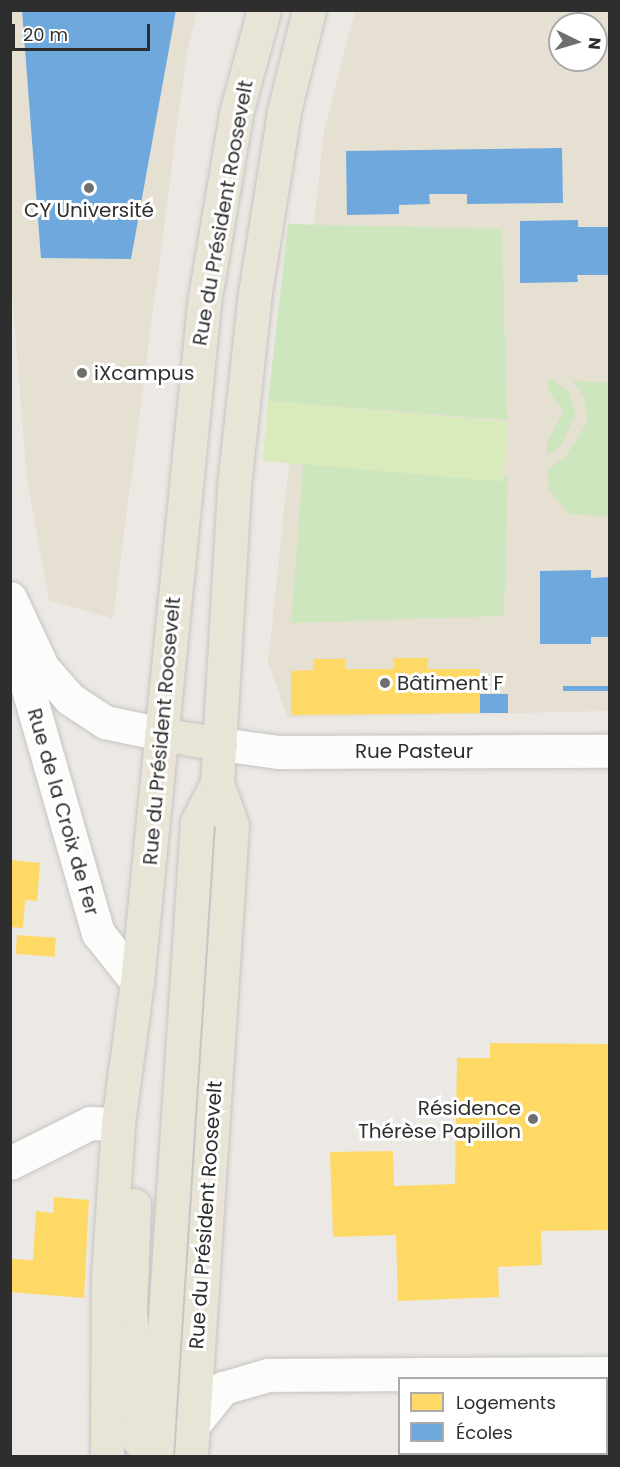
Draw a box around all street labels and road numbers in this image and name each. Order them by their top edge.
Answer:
street label: Rue du Président Roosevelt [188,78,258,348]
street label: Rue du Président Roosevelt [138,596,186,866]
street label: Rue de la Croix de Fer [22,706,104,918]
street label: Rue Pasteur [355,739,473,763]
street label: Rue du Président Roosevelt [185,1080,227,1350]

